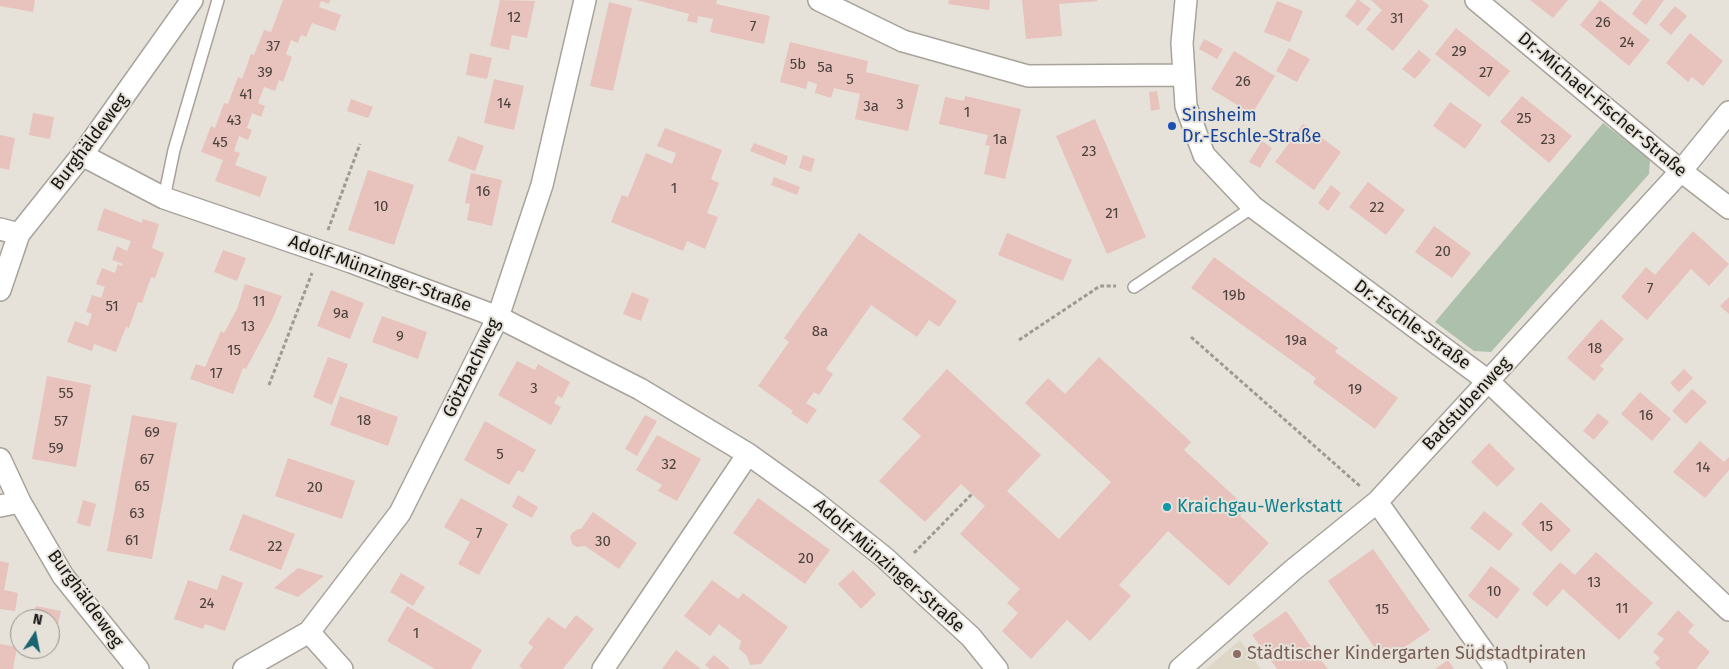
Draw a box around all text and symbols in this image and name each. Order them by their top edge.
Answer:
house number: 12 [507,9,521,27]
house number: 31 [1390,10,1404,28]
house number: 26 [1595,14,1611,32]
house number: 7 [750,18,756,36]
street label: Dr.-Michael-Fischer-Straße [1513,28,1691,182]
house number: 24 [1620,34,1634,52]
house number: 37 [266,38,280,56]
house number: 29 [1451,43,1467,61]
house number: 5b [790,56,806,74]
house number: 5a [817,59,833,77]
house number: 39 [257,64,273,82]
house number: 27 [1479,64,1493,82]
house number: 5 [846,71,854,89]
house number: 26 [1235,73,1251,91]
house number: 41 [239,86,253,104]
street label: Burghäldeweg [47,89,133,195]
house number: 14 [497,95,511,113]
house number: 3 [896,96,904,114]
house number: 3a [863,98,879,116]
house number: 1 [964,104,970,122]
place label: Sinsheim Dr.-Eschle-Straße [1182,105,1321,148]
house number: 25 [1517,110,1531,128]
house number: 43 [226,112,242,130]
marker: Sinsheim Dr.-Eschle-Straße [1166,120,1178,132]
house number: 1a [993,131,1007,149]
house number: 23 [1541,131,1555,149]
house number: 45 [212,134,228,152]
house number: 23 [1082,143,1096,161]
house number: 1 [671,180,677,198]
house number: 16 [476,183,490,201]
house number: 10 [374,198,388,216]
house number: 22 [1370,199,1384,217]
house number: 21 [1105,205,1119,223]
street label: Adolf-Münzinger-Straße [286,231,474,317]
house number: 20 [1435,243,1451,261]
street label: Dr.-Eschle-Straße [1349,275,1475,375]
house number: 7 [1647,280,1653,298]
house number: 19b [1222,287,1246,305]
house number: 11 [253,293,265,311]
house number: 51 [105,298,119,316]
house number: 9a [333,305,349,323]
street label: Götzbachweg [439,315,505,421]
house number: 13 [241,318,255,336]
house number: 8a [812,323,828,341]
house number: 9 [396,328,404,346]
house number: 19a [1285,332,1307,350]
house number: 18 [1588,340,1602,358]
house number: 15 [227,342,241,360]
street label: Badstubenweg [1418,353,1516,455]
house number: 17 [209,365,223,383]
house number: 3 [530,380,538,398]
house number: 19 [1348,381,1362,399]
house number: 55 [59,385,73,403]
house number: 16 [1639,407,1653,425]
house number: 18 [357,412,371,430]
house number: 57 [54,413,68,431]
house number: 69 [144,424,160,442]
house number: 59 [48,440,64,458]
house number: 5 [496,446,504,464]
house number: 67 [140,451,154,469]
house number: 32 [662,456,676,474]
house number: 14 [1696,459,1710,477]
house number: 65 [134,478,150,496]
house number: 20 [307,479,323,497]
street label: Adolf-Münzinger-Straße [809,495,969,637]
place label: Kraichgau-Werkstatt [1177,496,1343,518]
marker: Kraichgau-Werkstatt [1161,501,1173,513]
house number: 63 [129,505,145,523]
house number: 15 [1539,518,1553,536]
house number: 7 [476,525,482,543]
house number: 61 [125,532,139,550]
house number: 30 [595,533,611,551]
house number: 22 [268,538,282,556]
street label: Burghäldeweg [42,546,128,652]
house number: 20 [798,550,814,568]
house number: 13 [1587,574,1601,592]
house number: 10 [1487,583,1501,601]
house number: 24 [200,595,214,613]
house number: 11 [1616,600,1628,618]
house number: 15 [1375,601,1389,619]
north arrow [10,609,60,659]
text: N [32,611,44,629]
house number: 1 [413,625,419,643]
place label: Städtischer Kindergarten Südstadtpiraten [1247,643,1586,665]
marker: Städtischer Kindergarten Südstadtpiraten [1231,648,1243,660]

